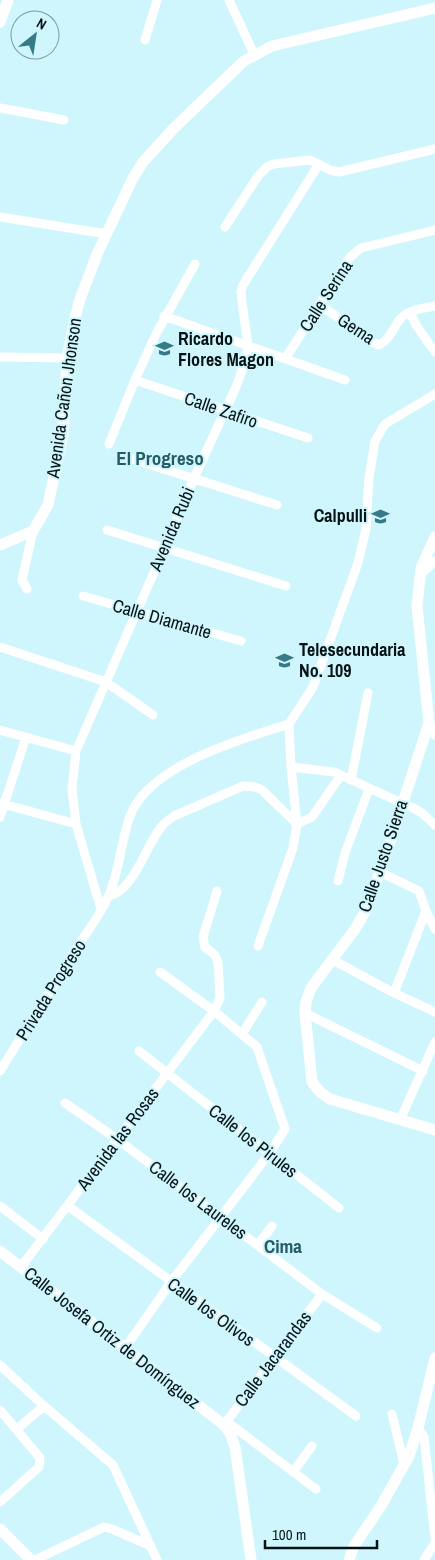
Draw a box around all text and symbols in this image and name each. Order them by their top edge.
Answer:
north arrow [10,10,60,60]
text: N [33,14,50,34]
street label: Calle Serina [293,255,358,337]
street label: Gema [333,307,380,350]
street label: Avenida Cañon Jhonson [40,316,87,481]
place label: Ricardo Flores Magon [178,326,274,372]
school or university icon: Ricardo Flores Magon [154,339,174,359]
street label: Calle Zafiro [181,385,261,434]
district label: El Progreso [116,445,204,471]
street label: Avenida Rubi [142,483,200,576]
place label: Calpulli [314,503,367,528]
school or university icon: Calpulli [371,506,391,526]
street label: Calle Diamante [110,592,214,645]
place label: Telesecundaria No. 109 [299,637,406,683]
school or university icon: Telesecundaria No. 109 [275,650,295,670]
street label: Calle Justo Sierra [352,796,413,915]
street label: Privada Progreso [10,934,92,1045]
street label: Avenida las Rosas [70,1082,165,1196]
street label: Calle los Pirules [204,1098,303,1183]
street label: Calle los Laureles [144,1154,253,1245]
district label: Cima [264,1233,302,1259]
street label: Calle Josefa Ortiz de Domínguez [19,1261,206,1414]
street label: Calle los Olivos [162,1271,260,1352]
street label: Calle Jacarandas [228,1306,317,1412]
scale bar [265,1518,378,1550]
text: 100 m [272,1524,306,1545]

